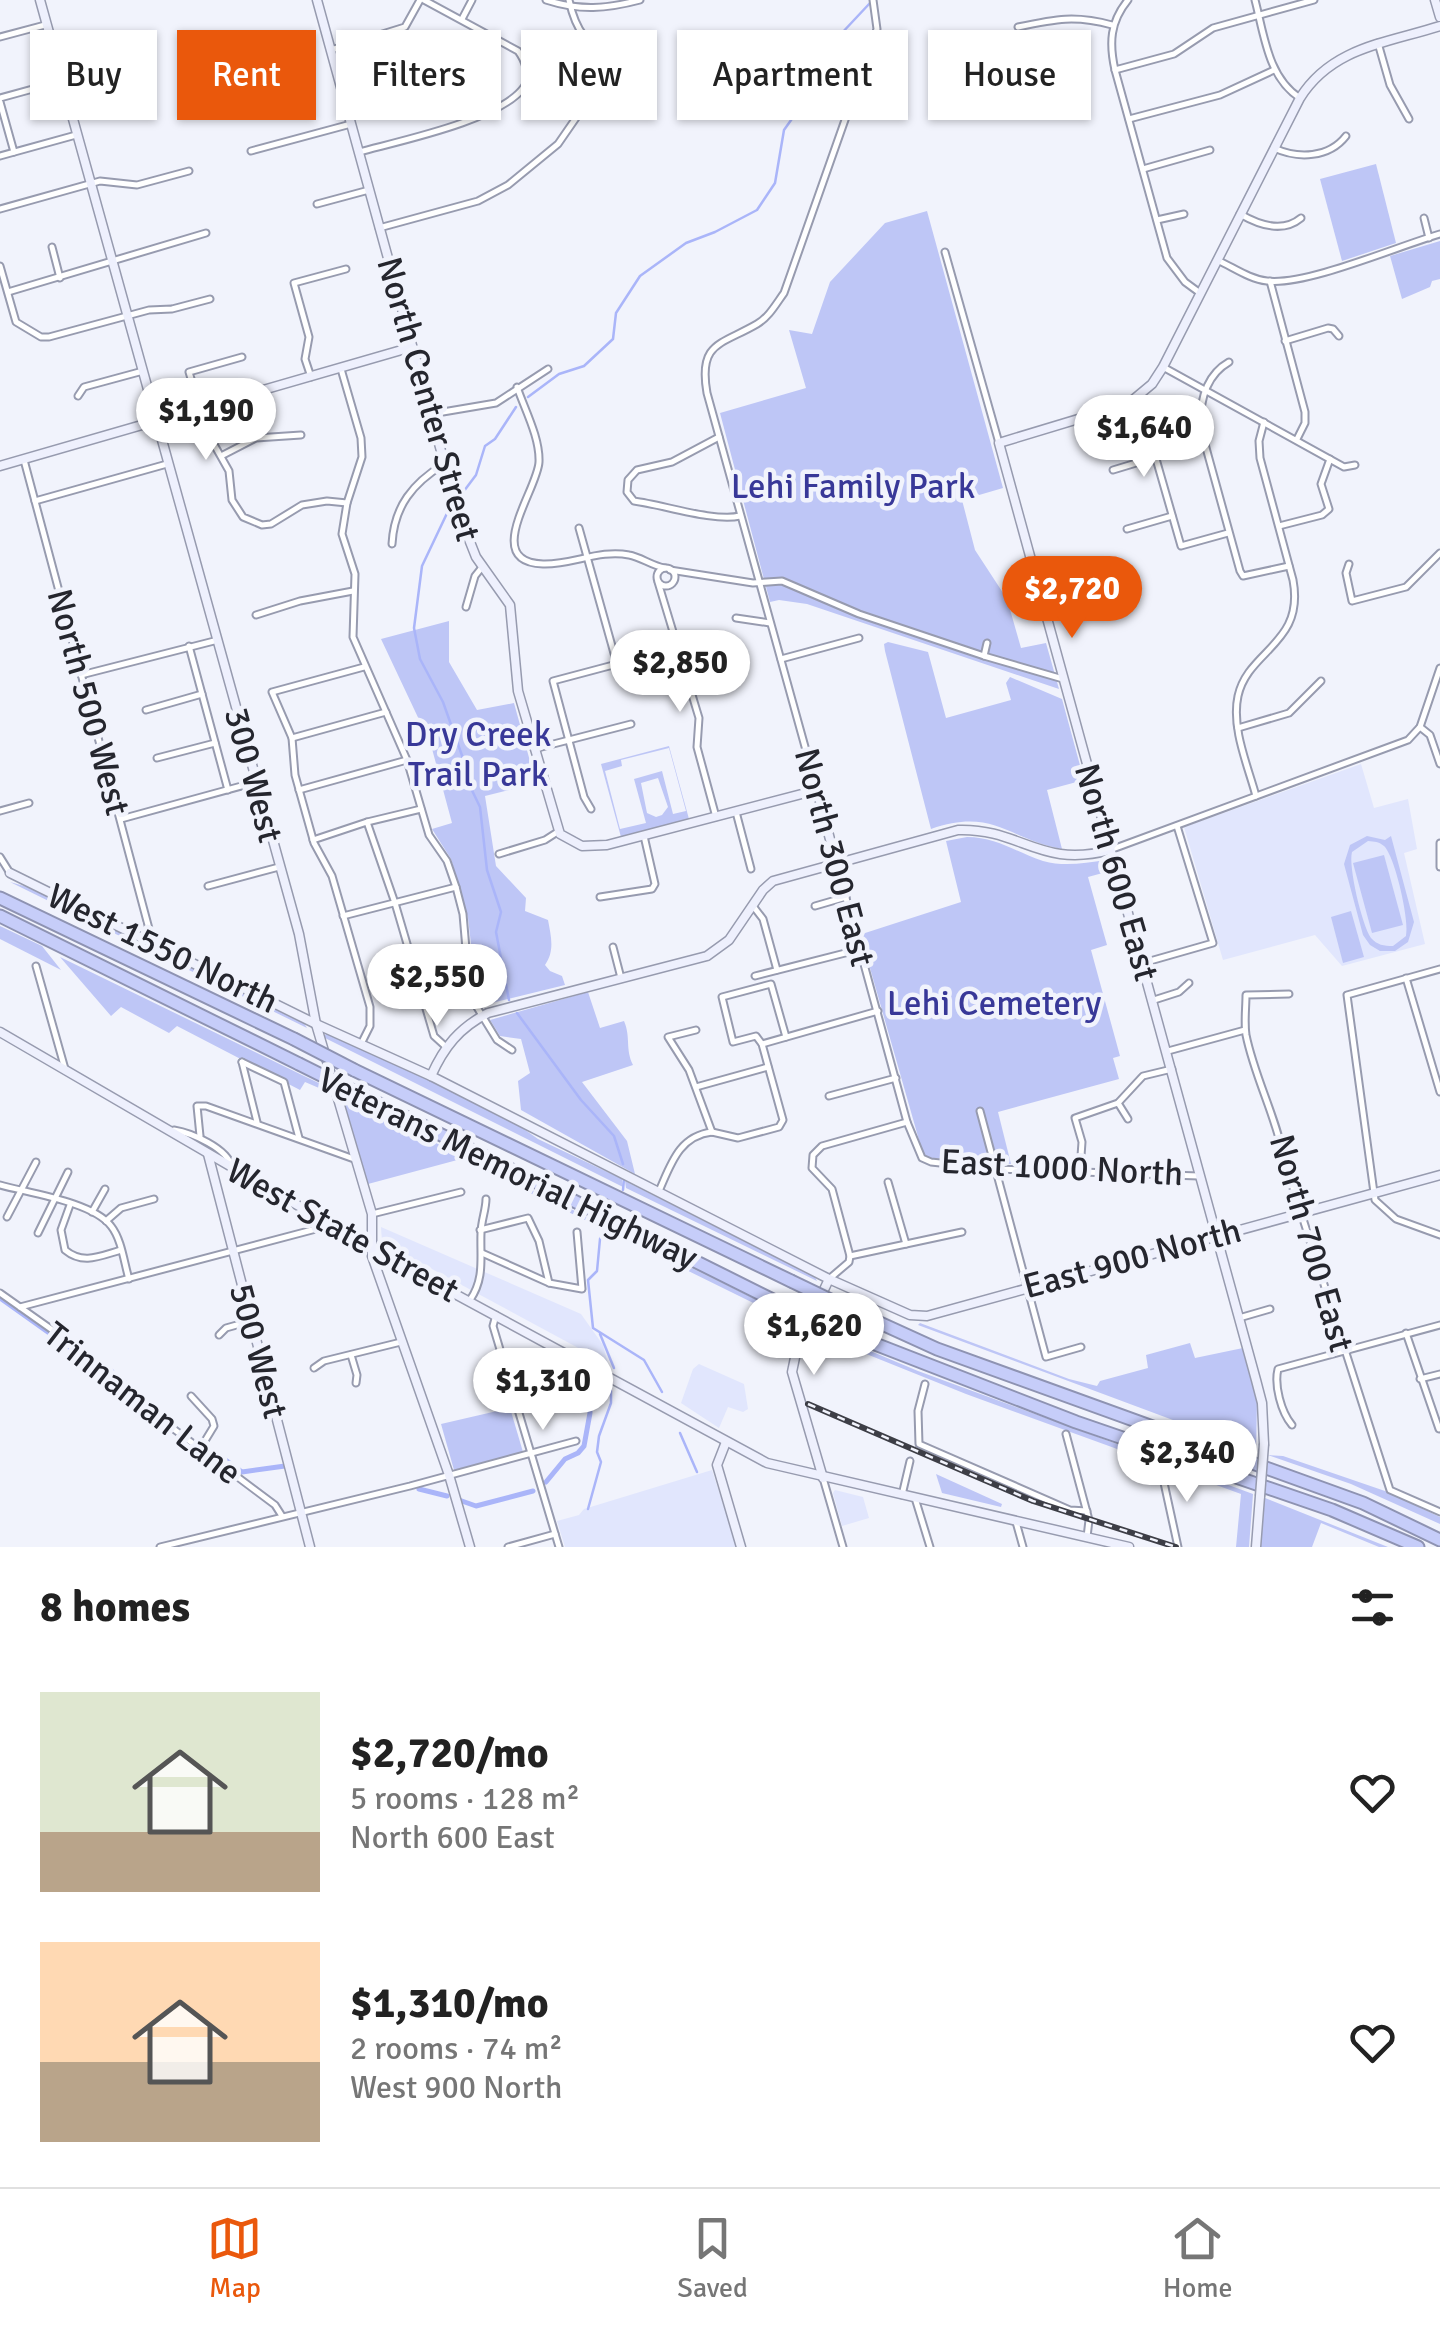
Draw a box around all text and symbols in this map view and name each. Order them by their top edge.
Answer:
chip: Buy [30,30,157,120]
chip: Rent [177,30,316,120]
chip: Filters [336,30,501,120]
chip: New [521,30,657,120]
chip: Apartment [677,30,908,120]
chip: House [928,30,1091,120]
street label: North Center Street [367,252,490,546]
pin: $1,190 [125,378,287,463]
text: $1,190 [158,391,254,430]
pin: $1,640 [1063,395,1225,480]
text: $1,640 [1096,408,1192,447]
park label: Lehi Family Park [731,465,975,508]
pin: $2,720 [991,556,1153,641]
text: $2,720 [1024,569,1120,608]
street label: North 500 West [38,584,139,820]
pin: $2,850 [599,630,761,715]
text: $2,850 [632,643,728,682]
street label: 300 West [215,703,292,847]
park label: Dry Creek Trail Park [405,713,551,796]
street label: North 300 East [785,743,884,971]
street label: North 600 East [1065,759,1168,986]
street label: West 1550 North [40,874,285,1023]
pin: $2,550 [356,944,518,1029]
text: $2,550 [389,957,485,996]
park label: Lehi Cemetery [887,982,1101,1025]
street label: Veterans Memorial Highway [311,1058,705,1279]
street label: North 700 East [1260,1130,1363,1357]
street label: East 1000 North [940,1140,1184,1195]
street label: West State Street [219,1149,466,1312]
street label: East 900 North [1018,1209,1246,1308]
street label: 500 West [220,1279,297,1423]
pin: $1,620 [733,1293,895,1378]
text: $1,620 [766,1306,862,1345]
street label: Trinnaman Lane [35,1313,250,1494]
pin: $1,310 [462,1348,624,1433]
text: $1,310 [495,1361,591,1400]
pin: $2,340 [1106,1420,1268,1505]
text: $2,340 [1139,1433,1235,1472]
icon: filters [1345,1580,1400,1635]
text: 8 homes [40,1582,190,1633]
text: $2,720/mo [350,1728,549,1779]
icon: home [120,1732,240,1852]
icon: heart [1345,1765,1400,1820]
text: 5 rooms · 128 m² [350,1779,580,1818]
text: North 600 East [350,1818,555,1857]
text: $1,310/mo [350,1978,549,2029]
icon: home [120,1982,240,2102]
icon: heart [1345,2015,1400,2070]
text: 2 rooms · 74 m² [350,2029,563,2068]
text: West 900 North [350,2068,563,2107]
tab: Map [207,2211,262,2305]
tab: Saved [677,2211,748,2305]
tab: Home [1163,2211,1233,2305]

